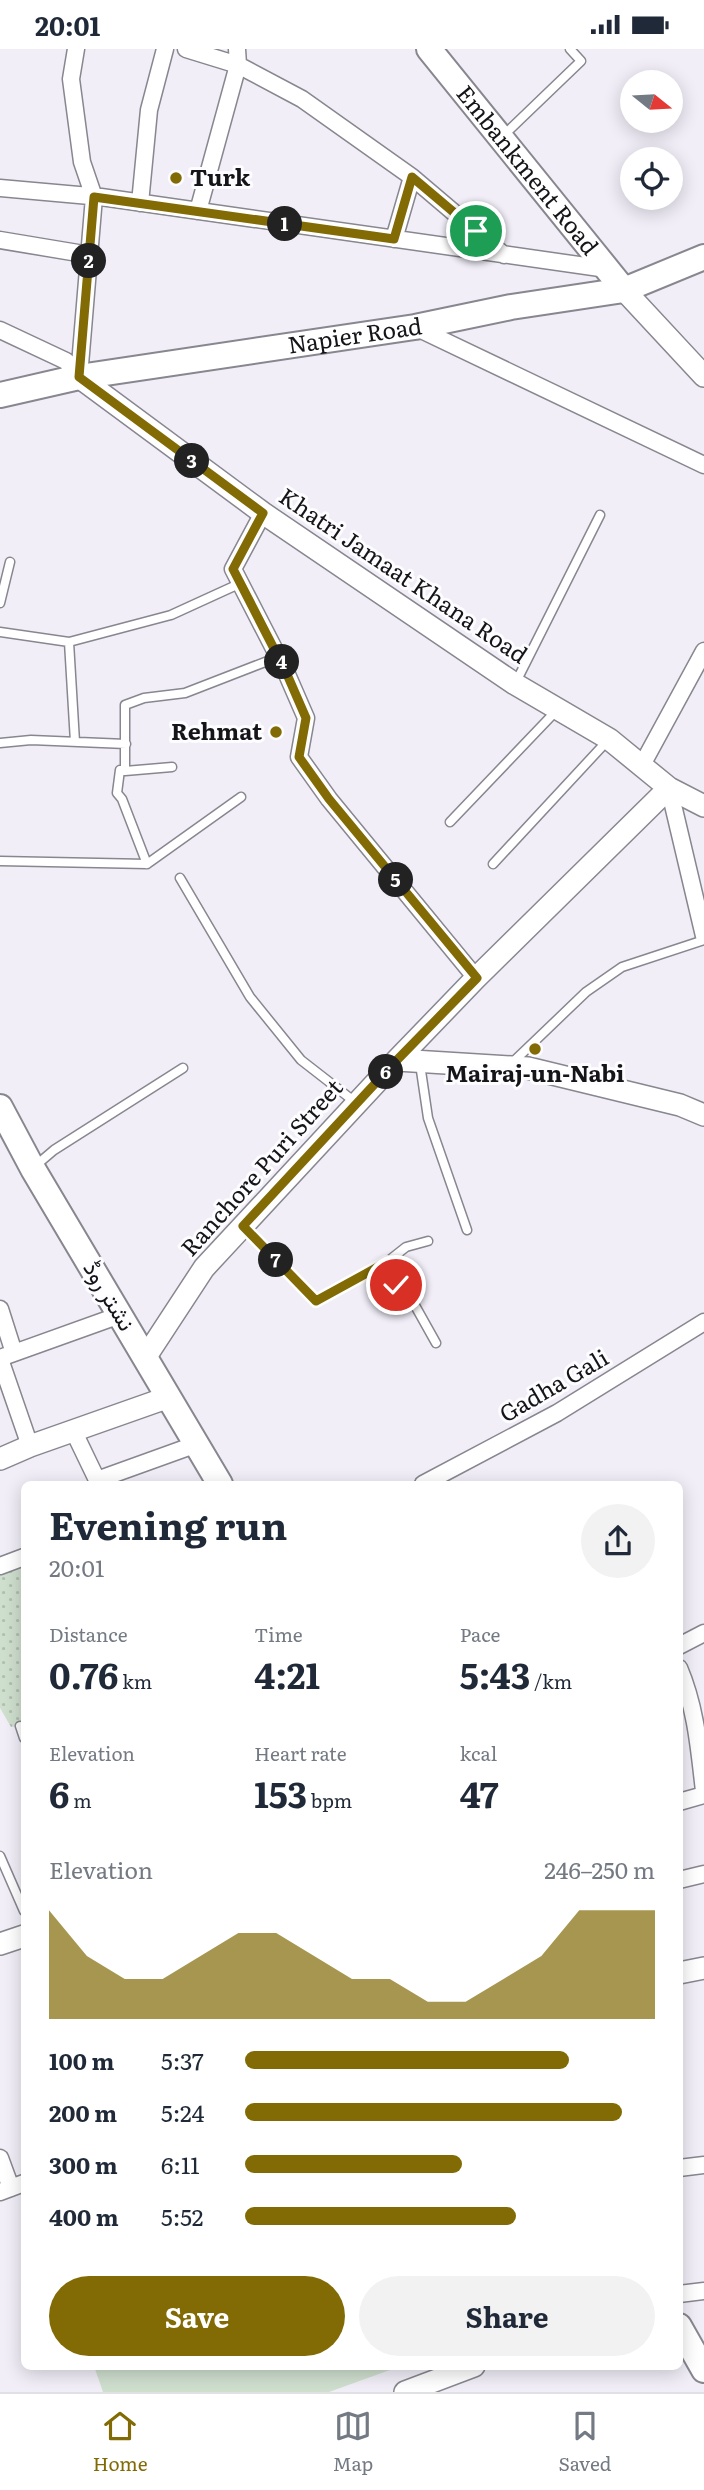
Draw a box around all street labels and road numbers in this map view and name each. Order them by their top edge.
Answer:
street label: Embankment Road [449,77,608,261]
street label: Napier Road [285,307,424,361]
street label: Khatri Jamaat Khana Road [273,478,535,670]
street label: Ranchore Puri Street [172,1070,350,1263]
street label: نشتر روڈ [76,1253,145,1336]
street label: Gadha Gali [492,1339,614,1429]

